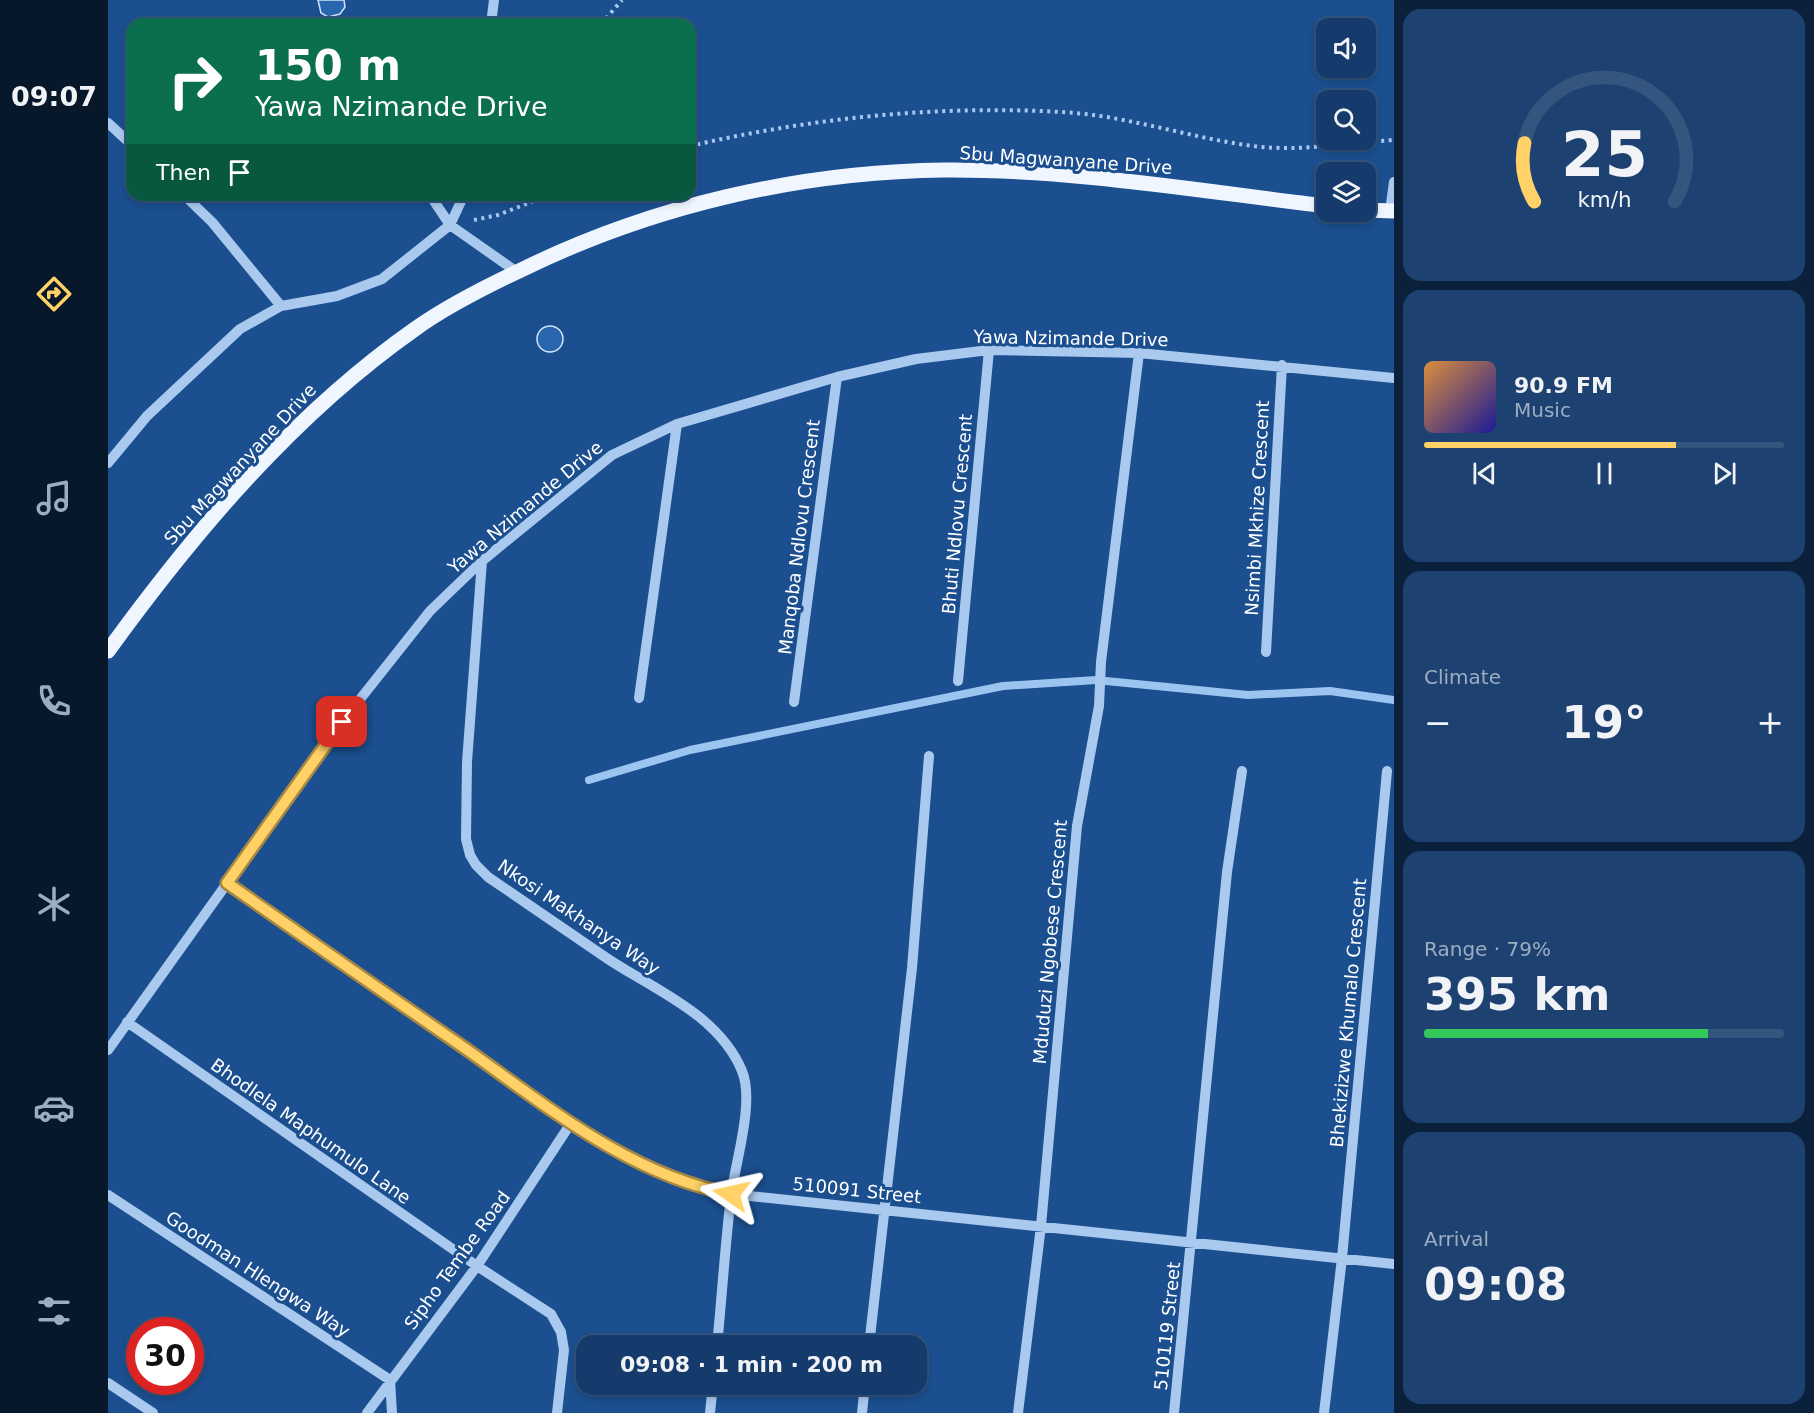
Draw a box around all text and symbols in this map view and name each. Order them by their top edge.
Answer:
map controls [1316,18,1376,222]
button: sound [1316,18,1376,78]
text: 150 m [255,41,401,90]
icon: right [156,42,234,120]
text: 09:07 [11,81,97,112]
button: search [1316,90,1376,150]
text: Yawa Nzimande Drive [255,91,548,122]
text: 25 [1561,118,1647,191]
street label: Sbu Magwanyane Drive [959,142,1173,178]
icon: arrive [223,156,256,189]
text: Then [156,160,211,185]
button: layers [1316,162,1376,222]
text: km/h [1577,187,1631,212]
icon: directions [33,273,75,315]
street label: Yawa Nzimande Drive [972,326,1169,350]
text: 90.9 FM [1514,373,1613,398]
street label: Sbu Magwanyane Drive [160,379,320,549]
text: Music [1514,398,1571,422]
street label: Nsimbi Mkhize Crescent [1241,400,1273,616]
street label: Bhuti Ndlovu Crescent [938,413,976,615]
street label: Manqoba Ndlovu Crescent [774,418,824,656]
street label: Yawa Nzimande Drive [443,436,606,578]
icon: previous [1468,457,1501,490]
icon: pause [1588,457,1621,490]
icon: next [1708,457,1741,490]
icon: music [33,477,75,519]
text: Climate [1424,665,1501,689]
icon: phone [33,680,75,722]
pin [316,696,367,747]
text: 19° [1561,696,1647,749]
text: − [1424,703,1452,742]
text: + [1756,703,1784,742]
icon: arrive [325,705,358,738]
street label: Mduduzi Ngobese Crescent [1029,819,1071,1065]
street label: Nkosi Makhanya Way [494,855,664,979]
street label: Bhekizizwe Khumalo Crescent [1326,878,1370,1148]
icon: climate [33,883,75,925]
text: Range · 79% [1424,937,1551,961]
text: 395 km [1424,968,1610,1021]
street label: Bhodlela Maphumulo Lane [207,1054,415,1208]
icon: car [33,1087,75,1129]
position arrow [699,1162,763,1226]
street label: 510091 Street [792,1173,922,1207]
street label: Sipho Tembe Road [400,1187,514,1333]
street label: Goodman Hlengwa Way [162,1207,354,1342]
text: Arrival [1424,1227,1489,1251]
text: 09:08 [1424,1258,1567,1311]
street label: 510119 Street [1150,1261,1184,1391]
icon: filters [33,1290,75,1332]
speed limit sign: 30 [126,1317,204,1395]
text: 09:08 · 1 min · 200 m [620,1352,883,1377]

